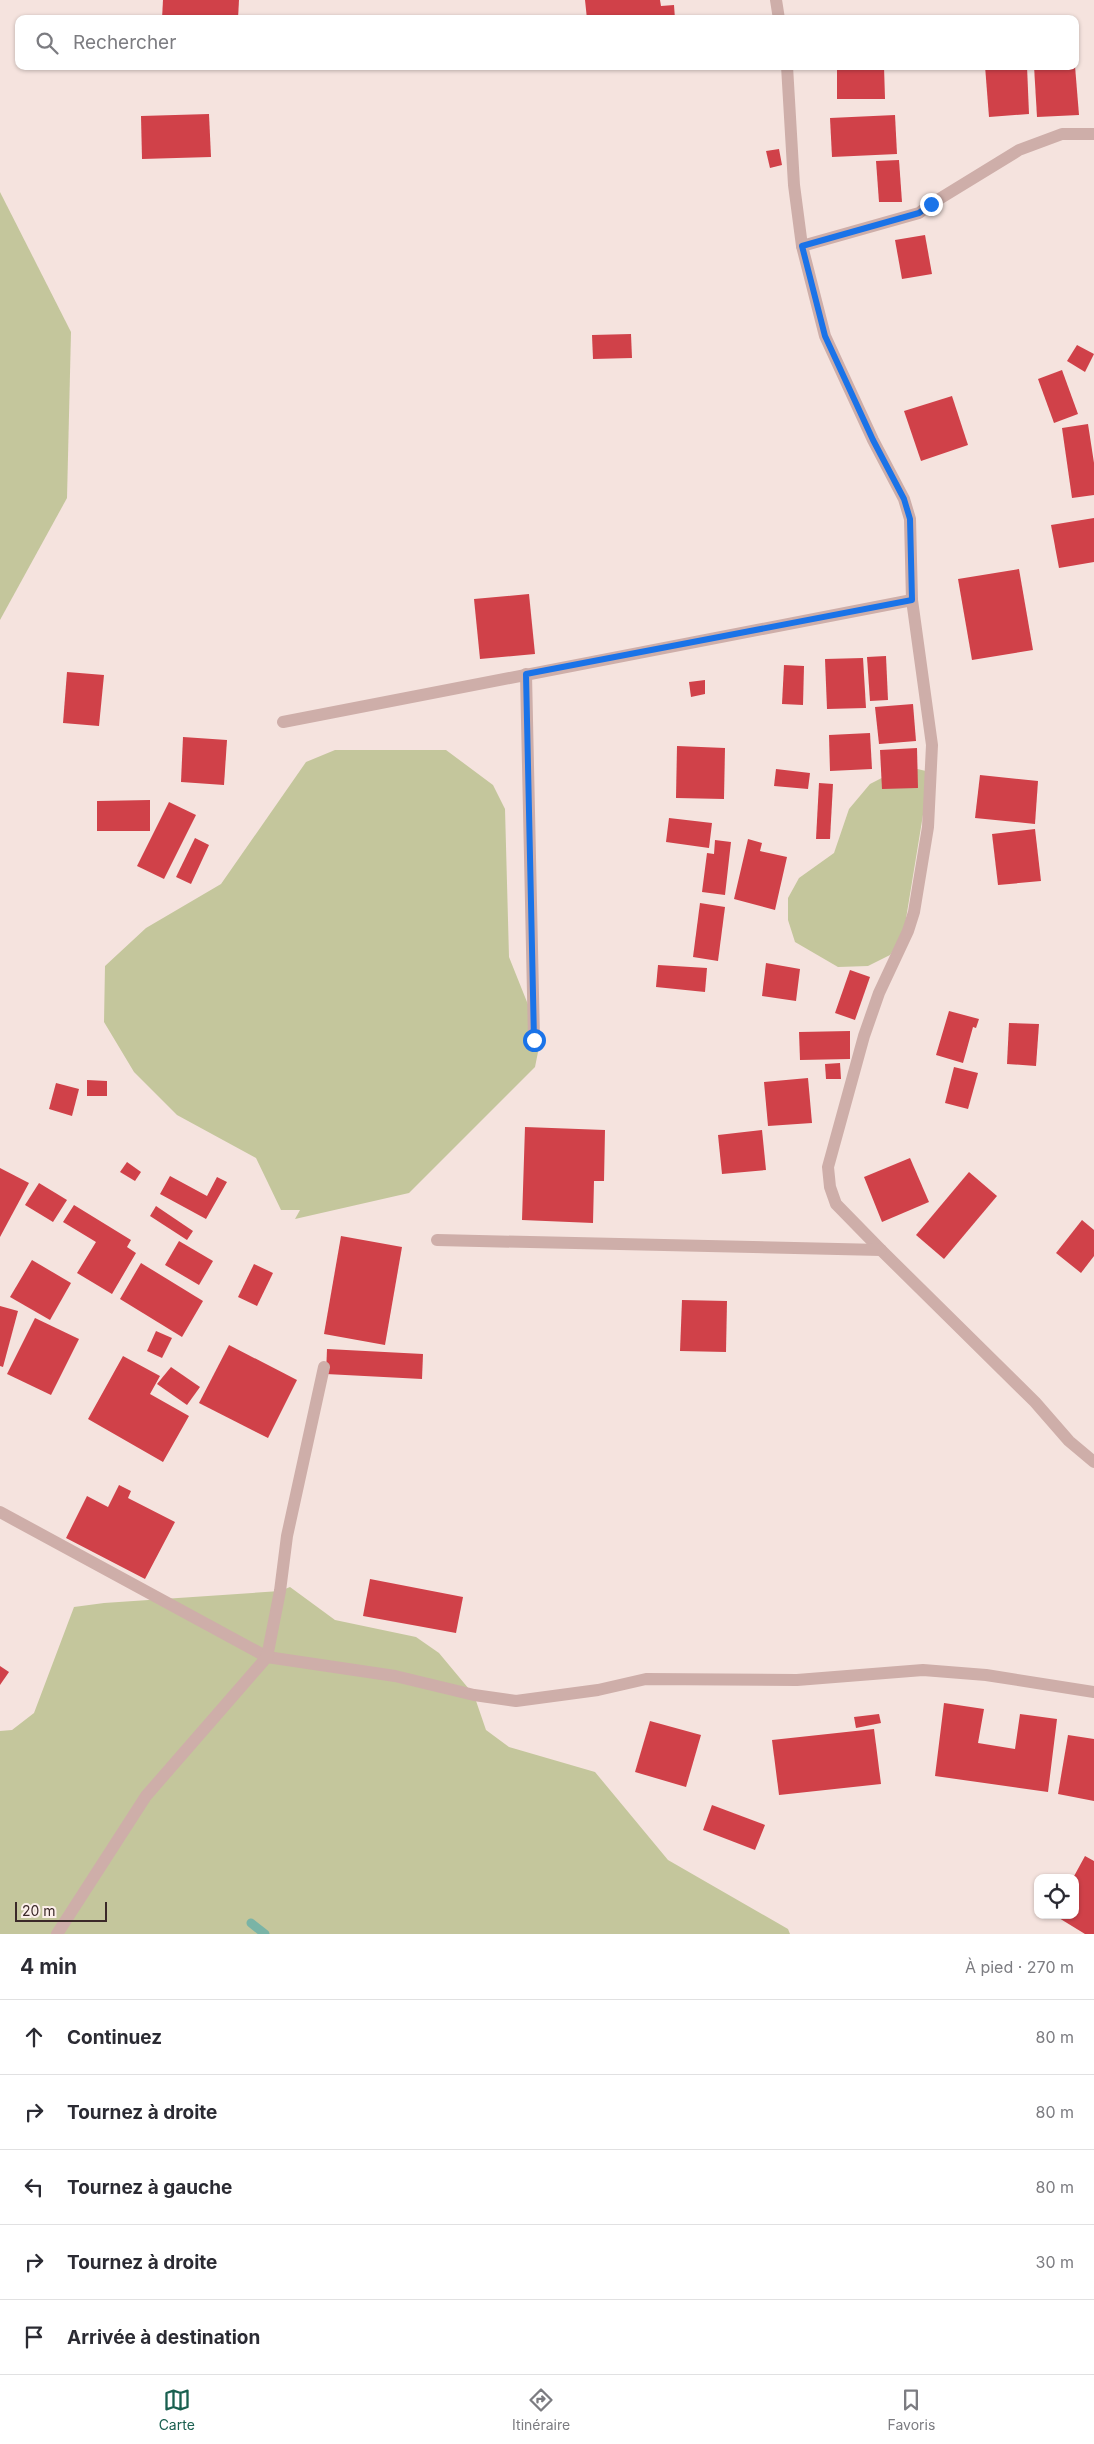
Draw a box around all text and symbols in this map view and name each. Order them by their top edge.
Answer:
search box [15,15,1079,70]
icon: search [33,29,61,57]
text: Rechercher [73,31,176,54]
route end [920,193,943,216]
route start [523,1029,546,1052]
map controls [1034,1874,1079,1919]
button: locate [1034,1874,1079,1919]
scale bar [15,1899,108,1922]
text: 20 m [22,1902,56,1919]
text: 4 min [20,1954,77,1979]
text: À pied · 270 m [965,1957,1074,1977]
icon: ahead [20,2023,48,2051]
text: Continuez [67,2026,162,2049]
text: 80 m [1035,2027,1074,2047]
icon: right [20,2098,48,2126]
text: Tournez à droite [67,2101,217,2124]
text: 80 m [1035,2102,1074,2122]
icon: left [20,2173,48,2201]
text: Tournez à gauche [67,2176,232,2199]
text: 80 m [1035,2177,1074,2197]
icon: right [20,2248,48,2276]
text: Tournez à droite [67,2251,217,2274]
text: 30 m [1036,2252,1074,2272]
icon: arrive [20,2323,48,2351]
text: Arrivée à destination [67,2326,260,2349]
tab: Carte [159,2386,195,2433]
tab: Itinéraire [512,2386,570,2433]
tab: Favoris [887,2386,935,2433]

